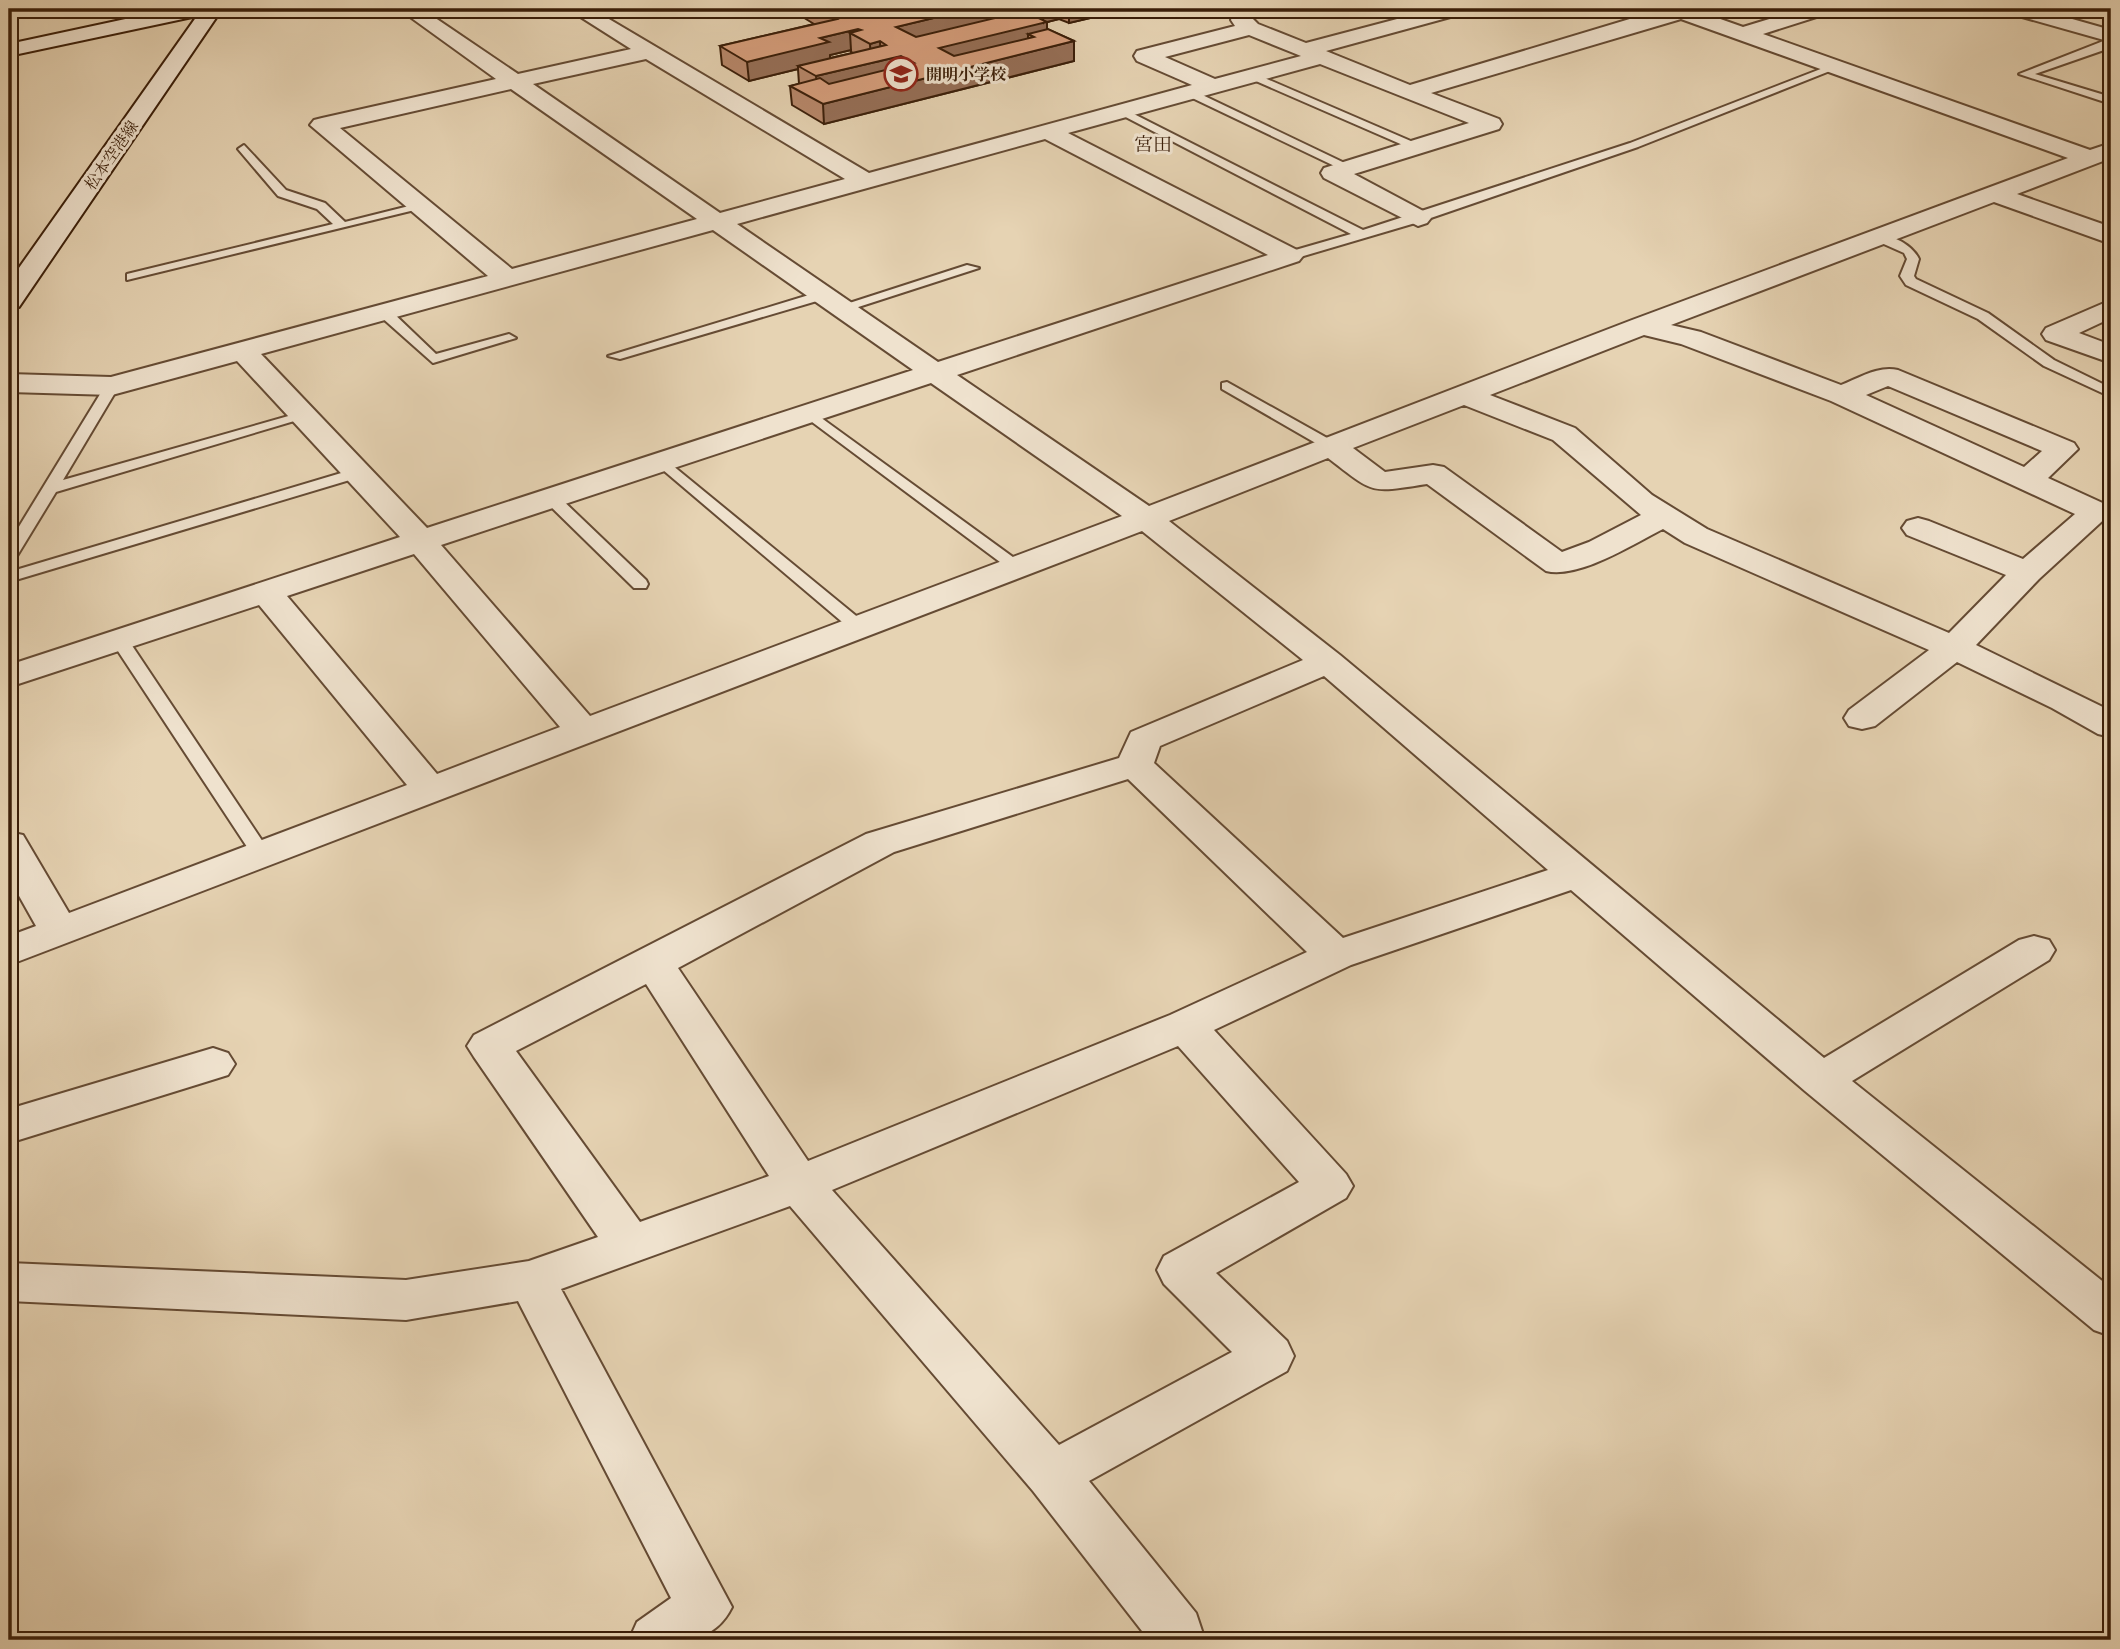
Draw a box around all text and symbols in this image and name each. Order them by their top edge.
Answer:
school or university icon: 開明小学校 [882,55,920,93]
place label: 開明小学校 [926,65,1007,84]
street label: 松本空港線 [81,117,142,194]
district label: 宮田 [1134,133,1172,156]

